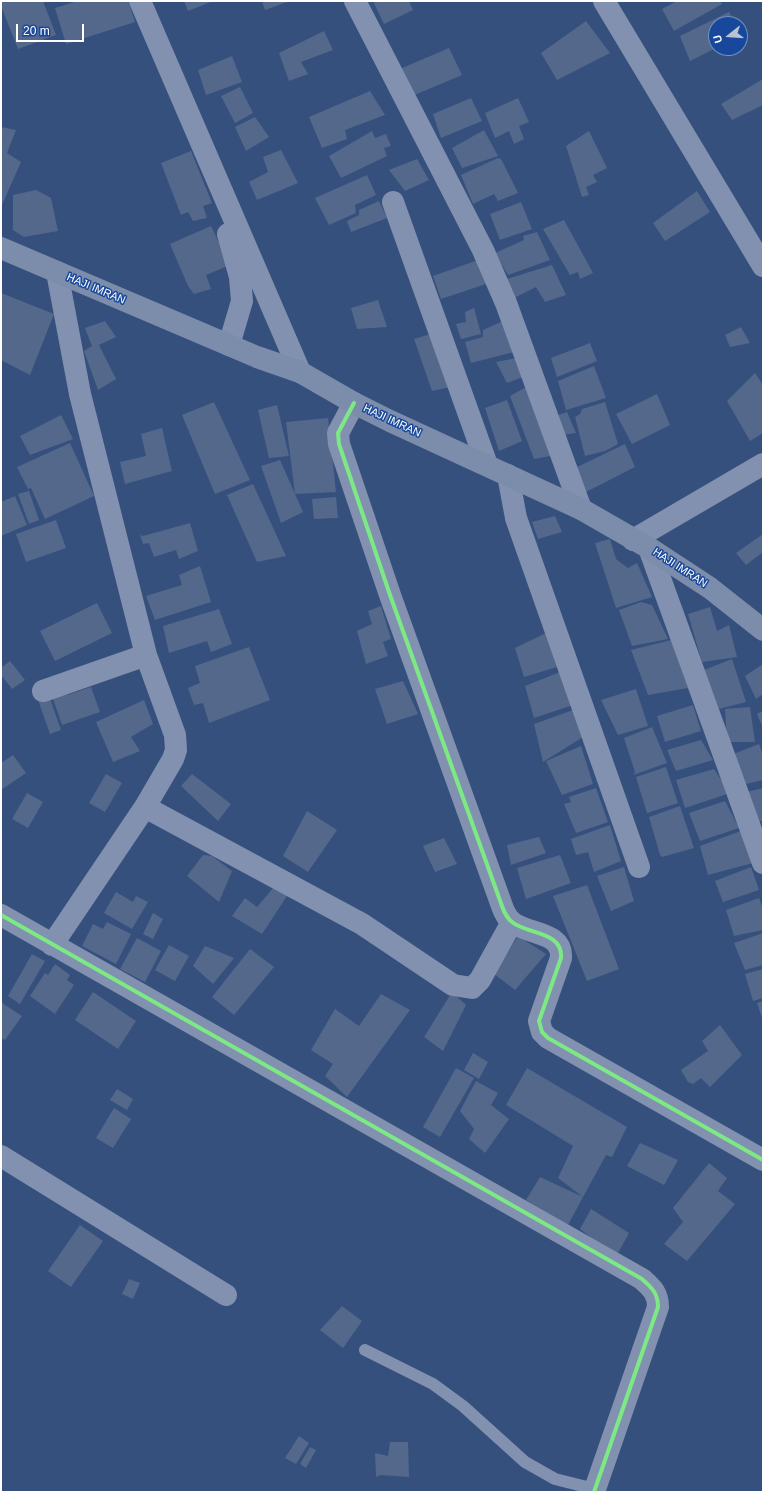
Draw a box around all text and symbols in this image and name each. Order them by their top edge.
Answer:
scale bar [18,16,86,42]
north arrow [708,16,748,56]
text: 20 m [23,24,50,38]
text: U [711,34,724,45]
street label: HAJI IMRAN [65,271,127,307]
street label: HAJI IMRAN [361,402,423,440]
street label: HAJI IMRAN [650,545,710,591]

